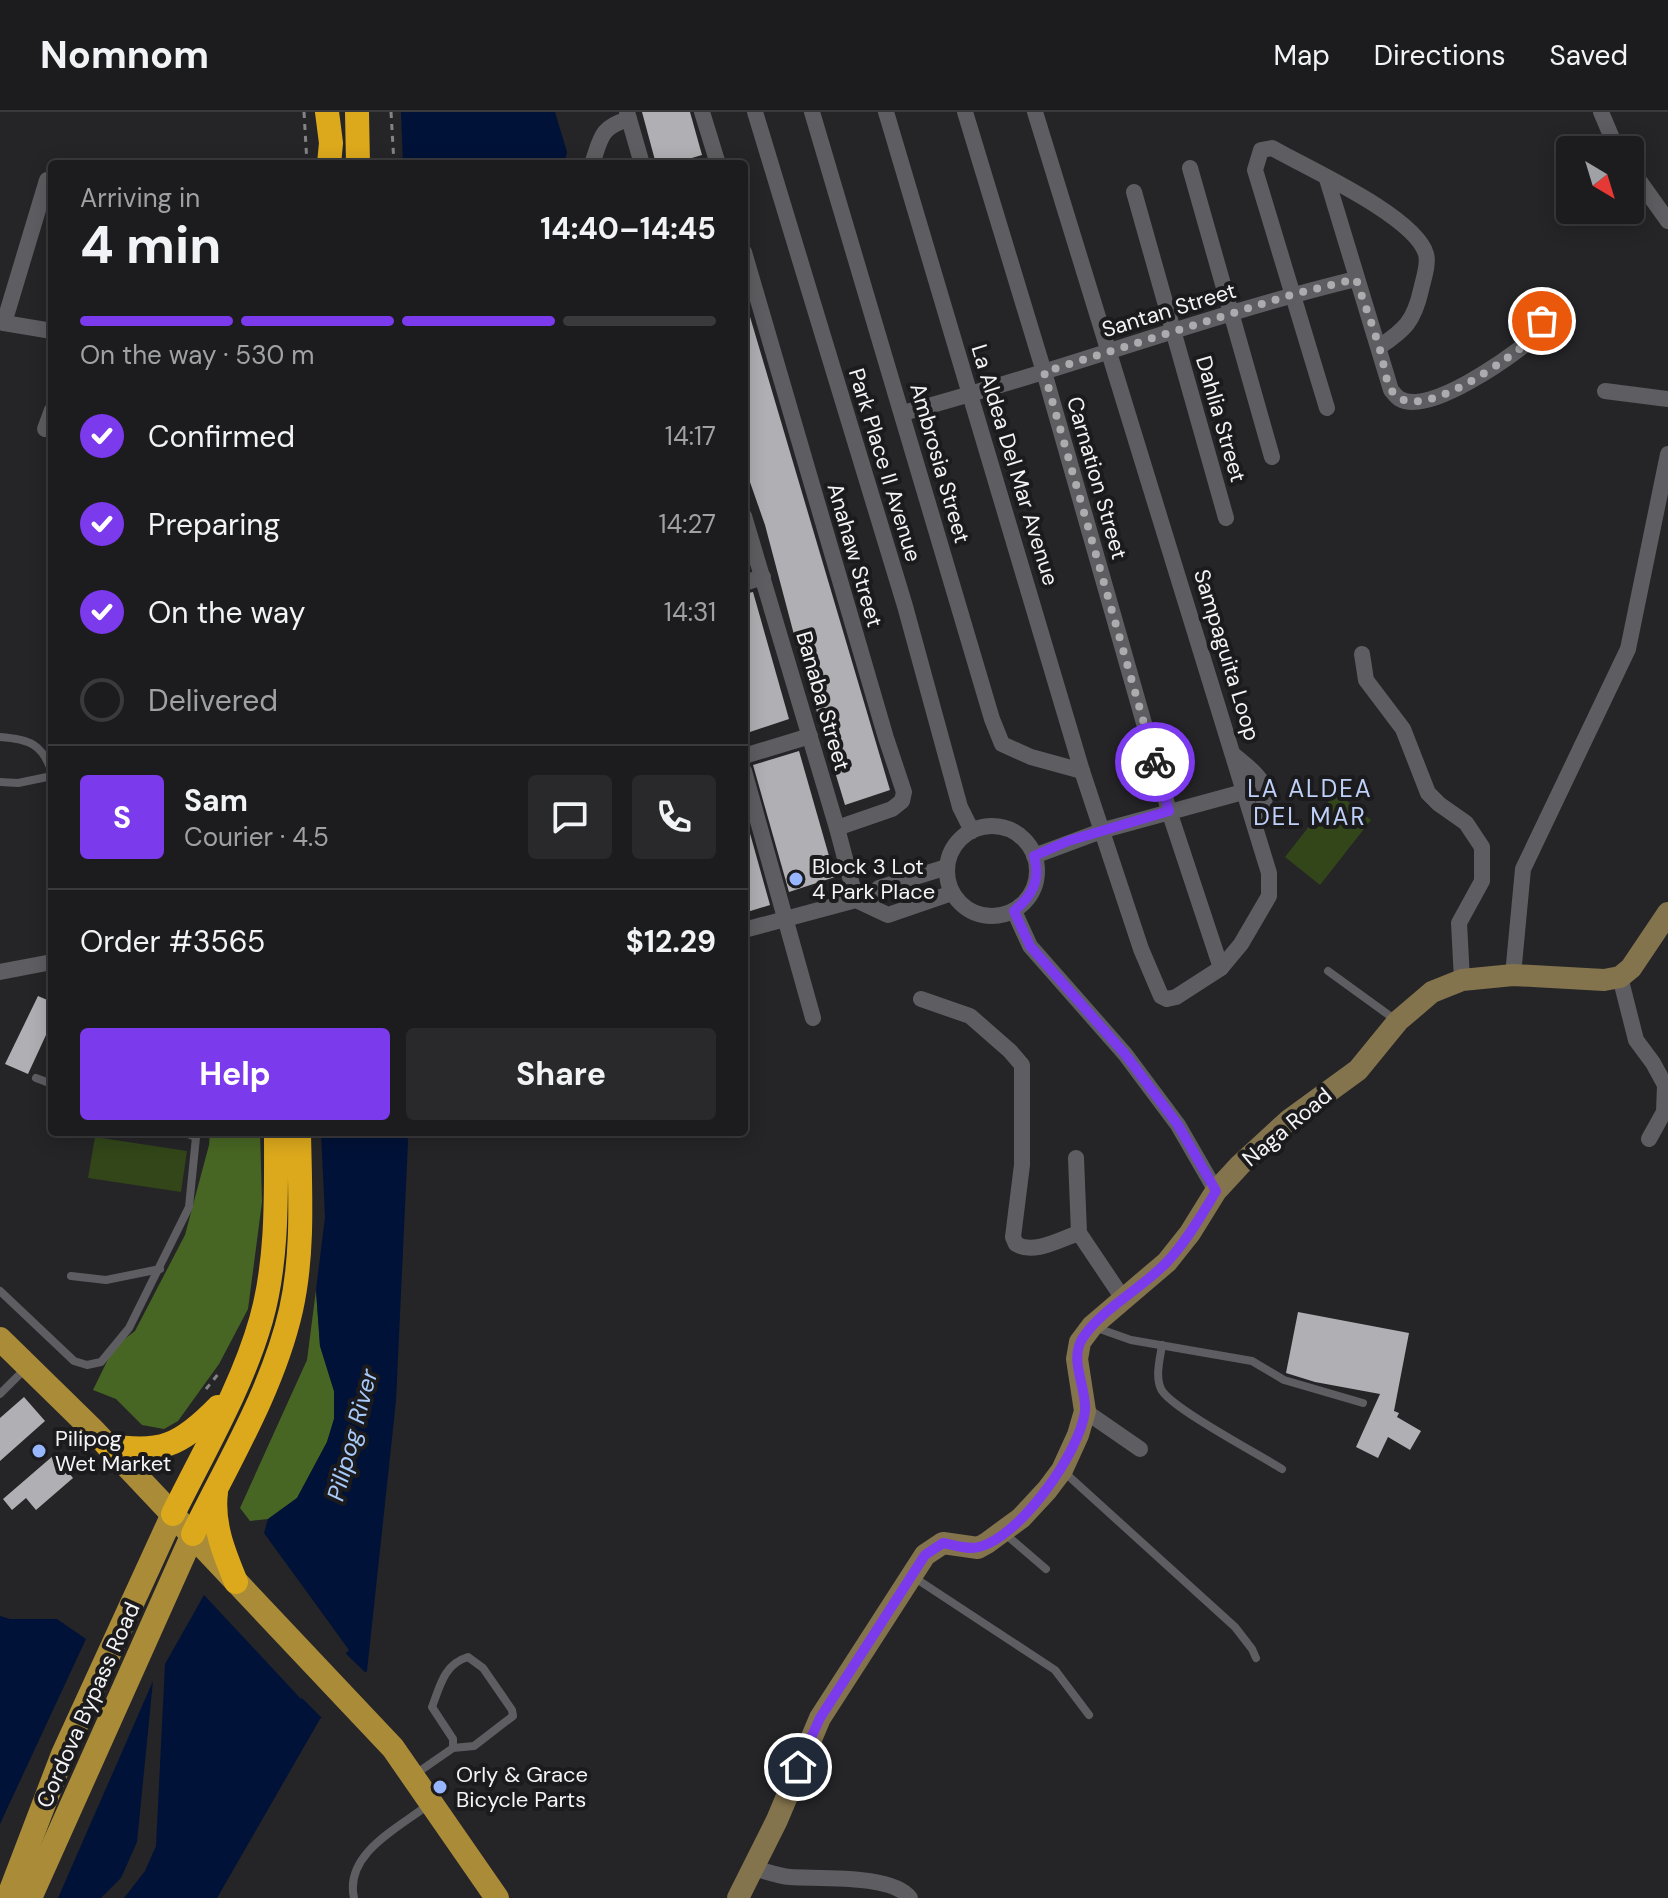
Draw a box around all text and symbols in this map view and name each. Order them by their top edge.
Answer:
text: Nomnom [40,30,209,80]
text: Map [1273,37,1330,74]
text: Directions [1374,37,1506,74]
text: Saved [1550,37,1628,74]
north arrow [1556,136,1644,224]
map controls [1556,136,1644,224]
text: Arriving in [80,181,200,215]
text: 14:40–14:45 [540,209,716,248]
text: 4 min [80,211,221,279]
street label: Santan Street [1098,276,1240,344]
pin [1508,287,1576,355]
icon: bag [1520,299,1564,343]
text: On the way · 530 m [80,338,314,372]
street label: La Aldea Del Mar Avenue [964,341,1066,589]
street label: Dahlia Street [1189,352,1253,486]
street label: Park Place II Avenue [842,365,928,565]
street label: Ambrosia Street [903,380,977,546]
street label: Carnation Street [1060,393,1134,563]
icon: check [80,414,124,458]
text: Confirmed [148,417,295,456]
text: 14:17 [665,419,716,453]
street label: Anahaw Street [821,480,889,630]
icon: check [80,502,124,546]
text: Preparing [148,505,280,544]
text: 14:27 [658,507,716,541]
street label: Sampaguita Loop [1187,566,1267,744]
icon: check [80,590,124,634]
text: On the way [148,593,305,632]
text: 14:31 [664,595,716,629]
street label: Banaba Street [789,628,857,774]
text: Delivered [148,681,278,720]
courier [1115,722,1195,802]
icon: bike [1133,740,1177,784]
district label: LA ALDEA DEL MAR [1247,773,1373,832]
button: chat [528,775,612,859]
button: phone [632,775,716,859]
text: Sam [184,781,248,820]
text: S [113,798,131,837]
text: Courier · 4.5 [184,820,329,854]
place label: Block 3 Lot 4 Park Place [812,852,935,906]
marker: Block 3 Lot 4 Park Place [787,870,805,888]
text: Order #3565 [80,922,265,961]
text: $12.29 [626,922,716,961]
button: Help [80,1028,390,1120]
button: Share [406,1028,716,1120]
street label: Naga Road [1236,1081,1338,1173]
water label: Pilipog River [320,1365,385,1504]
place label: Pilipog Wet Market [55,1424,171,1478]
marker: Pilipog Wet Market [30,1442,48,1460]
street label: Cordova Bypass Road [30,1598,146,1812]
pin [764,1733,832,1801]
icon: home [776,1745,820,1789]
place label: Orly & Grace Bicycle Parts [456,1760,588,1814]
marker: Orly & Grace Bicycle Parts [431,1778,449,1796]

